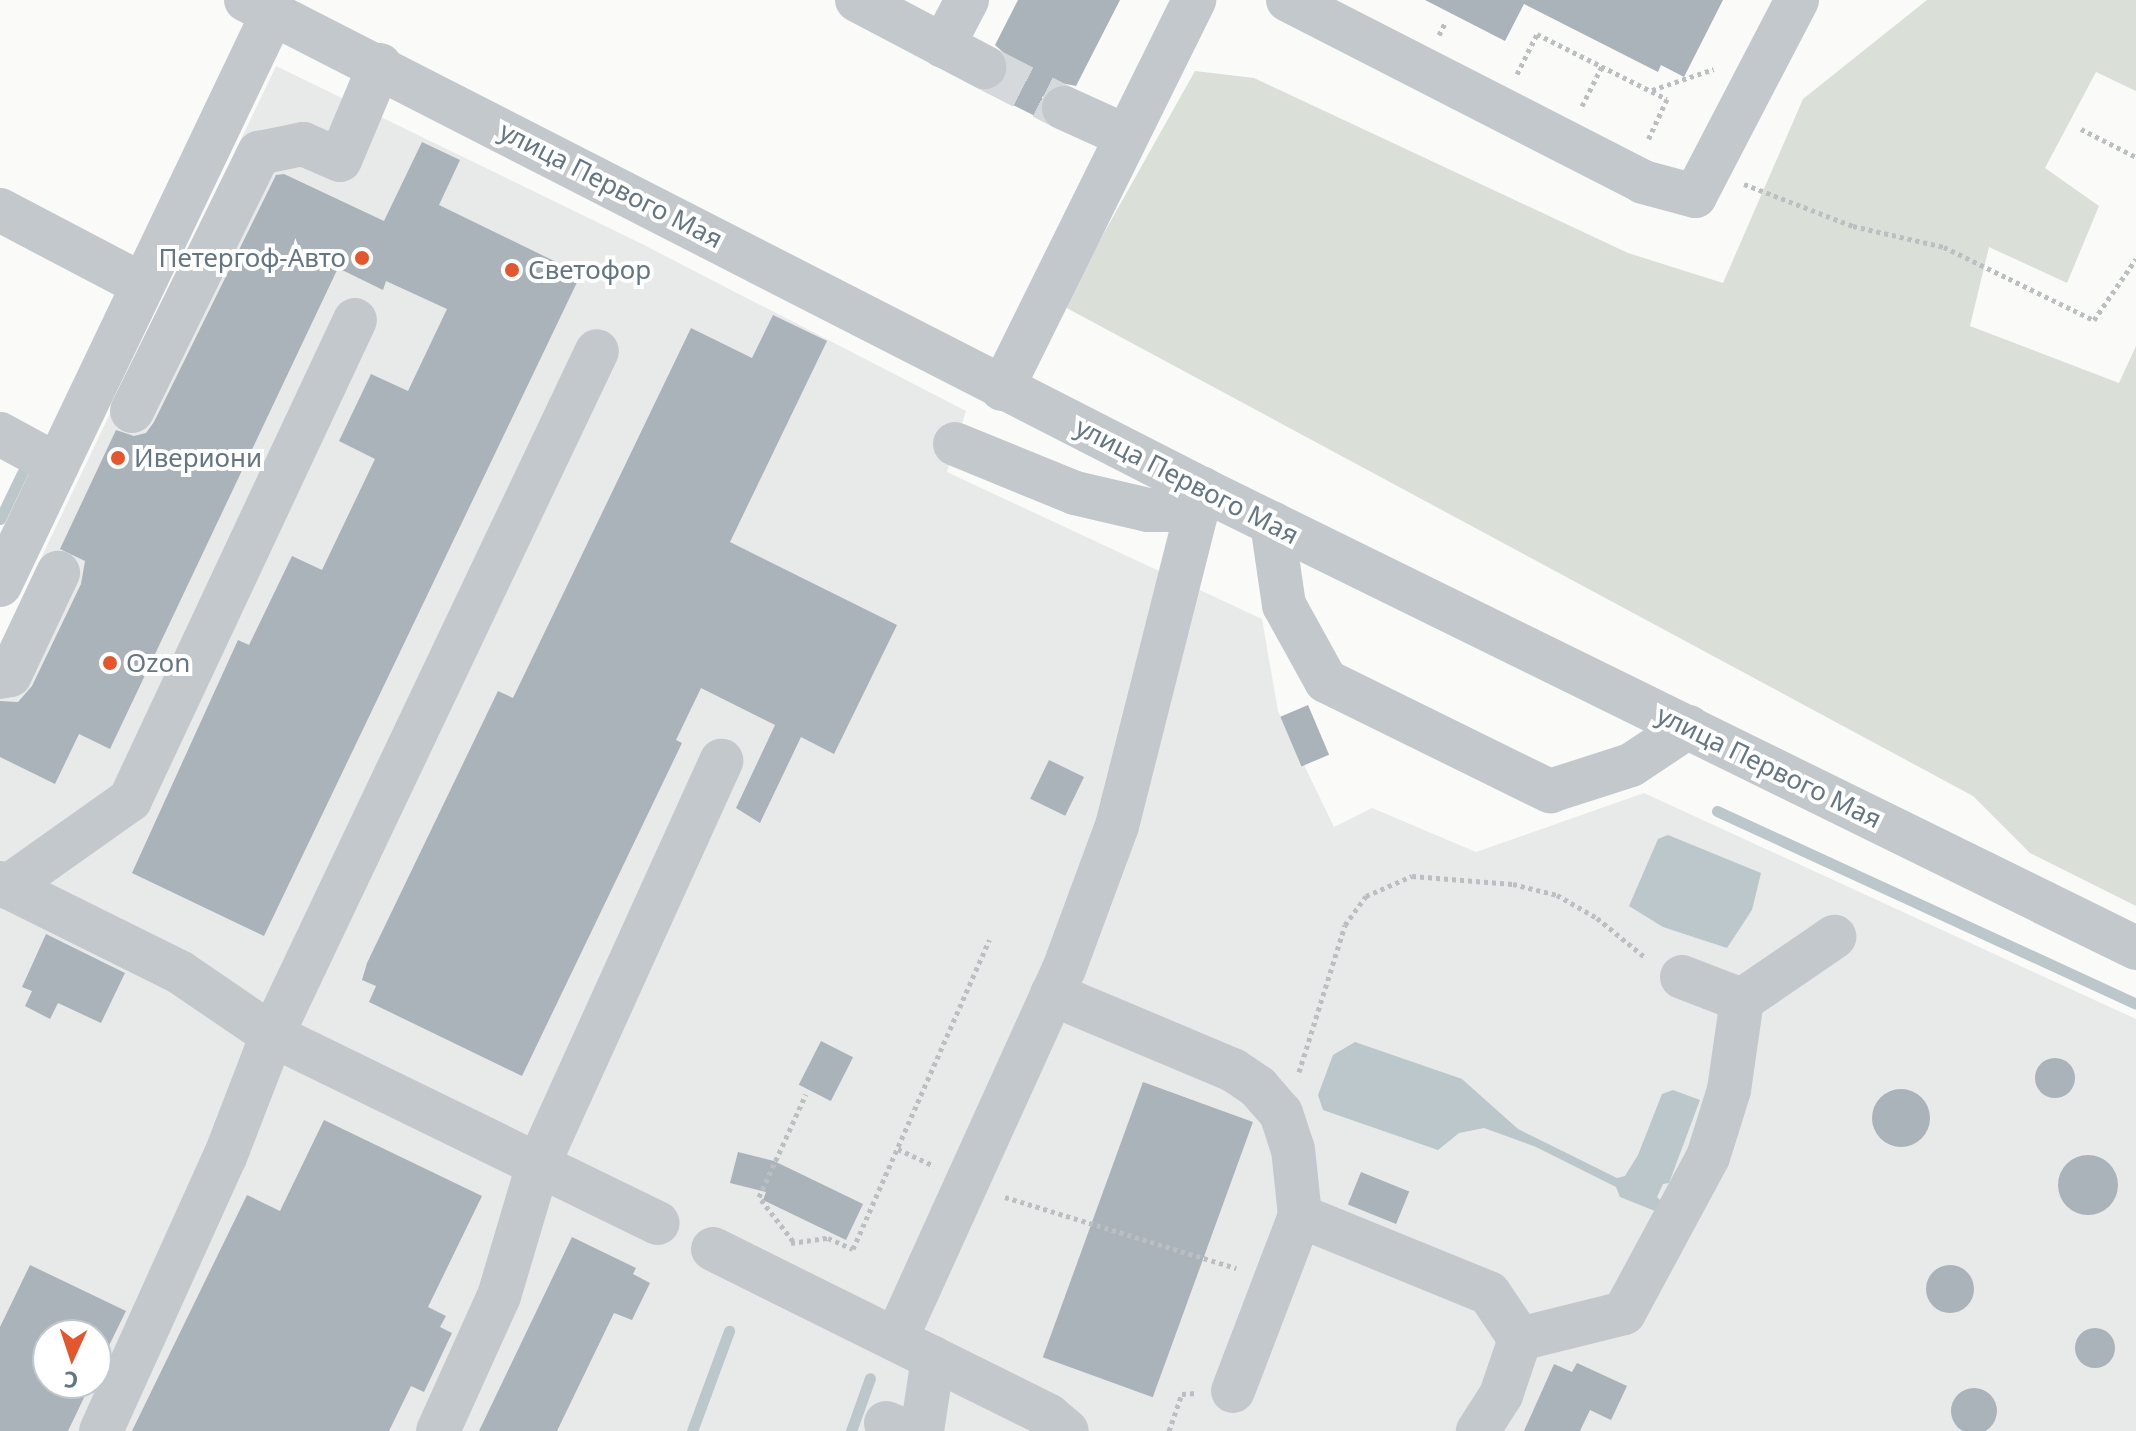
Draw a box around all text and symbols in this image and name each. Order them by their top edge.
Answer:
street label: улица Первого Мая [494,115,728,255]
place label: Петергоф-Авто [159,242,346,274]
marker: Петергоф-Авто [353,249,371,267]
place label: Светофор [528,254,651,286]
marker: Светофор [503,261,521,279]
street label: улица Первого Мая [1070,411,1304,551]
place label: Ивериони [134,442,262,474]
marker: Ивериони [109,449,127,467]
place label: Ozon [126,647,190,679]
marker: Ozon [101,654,119,672]
street label: улица Первого Мая [1652,699,1886,835]
north arrow [32,1319,112,1399]
text: С [63,1366,79,1396]

